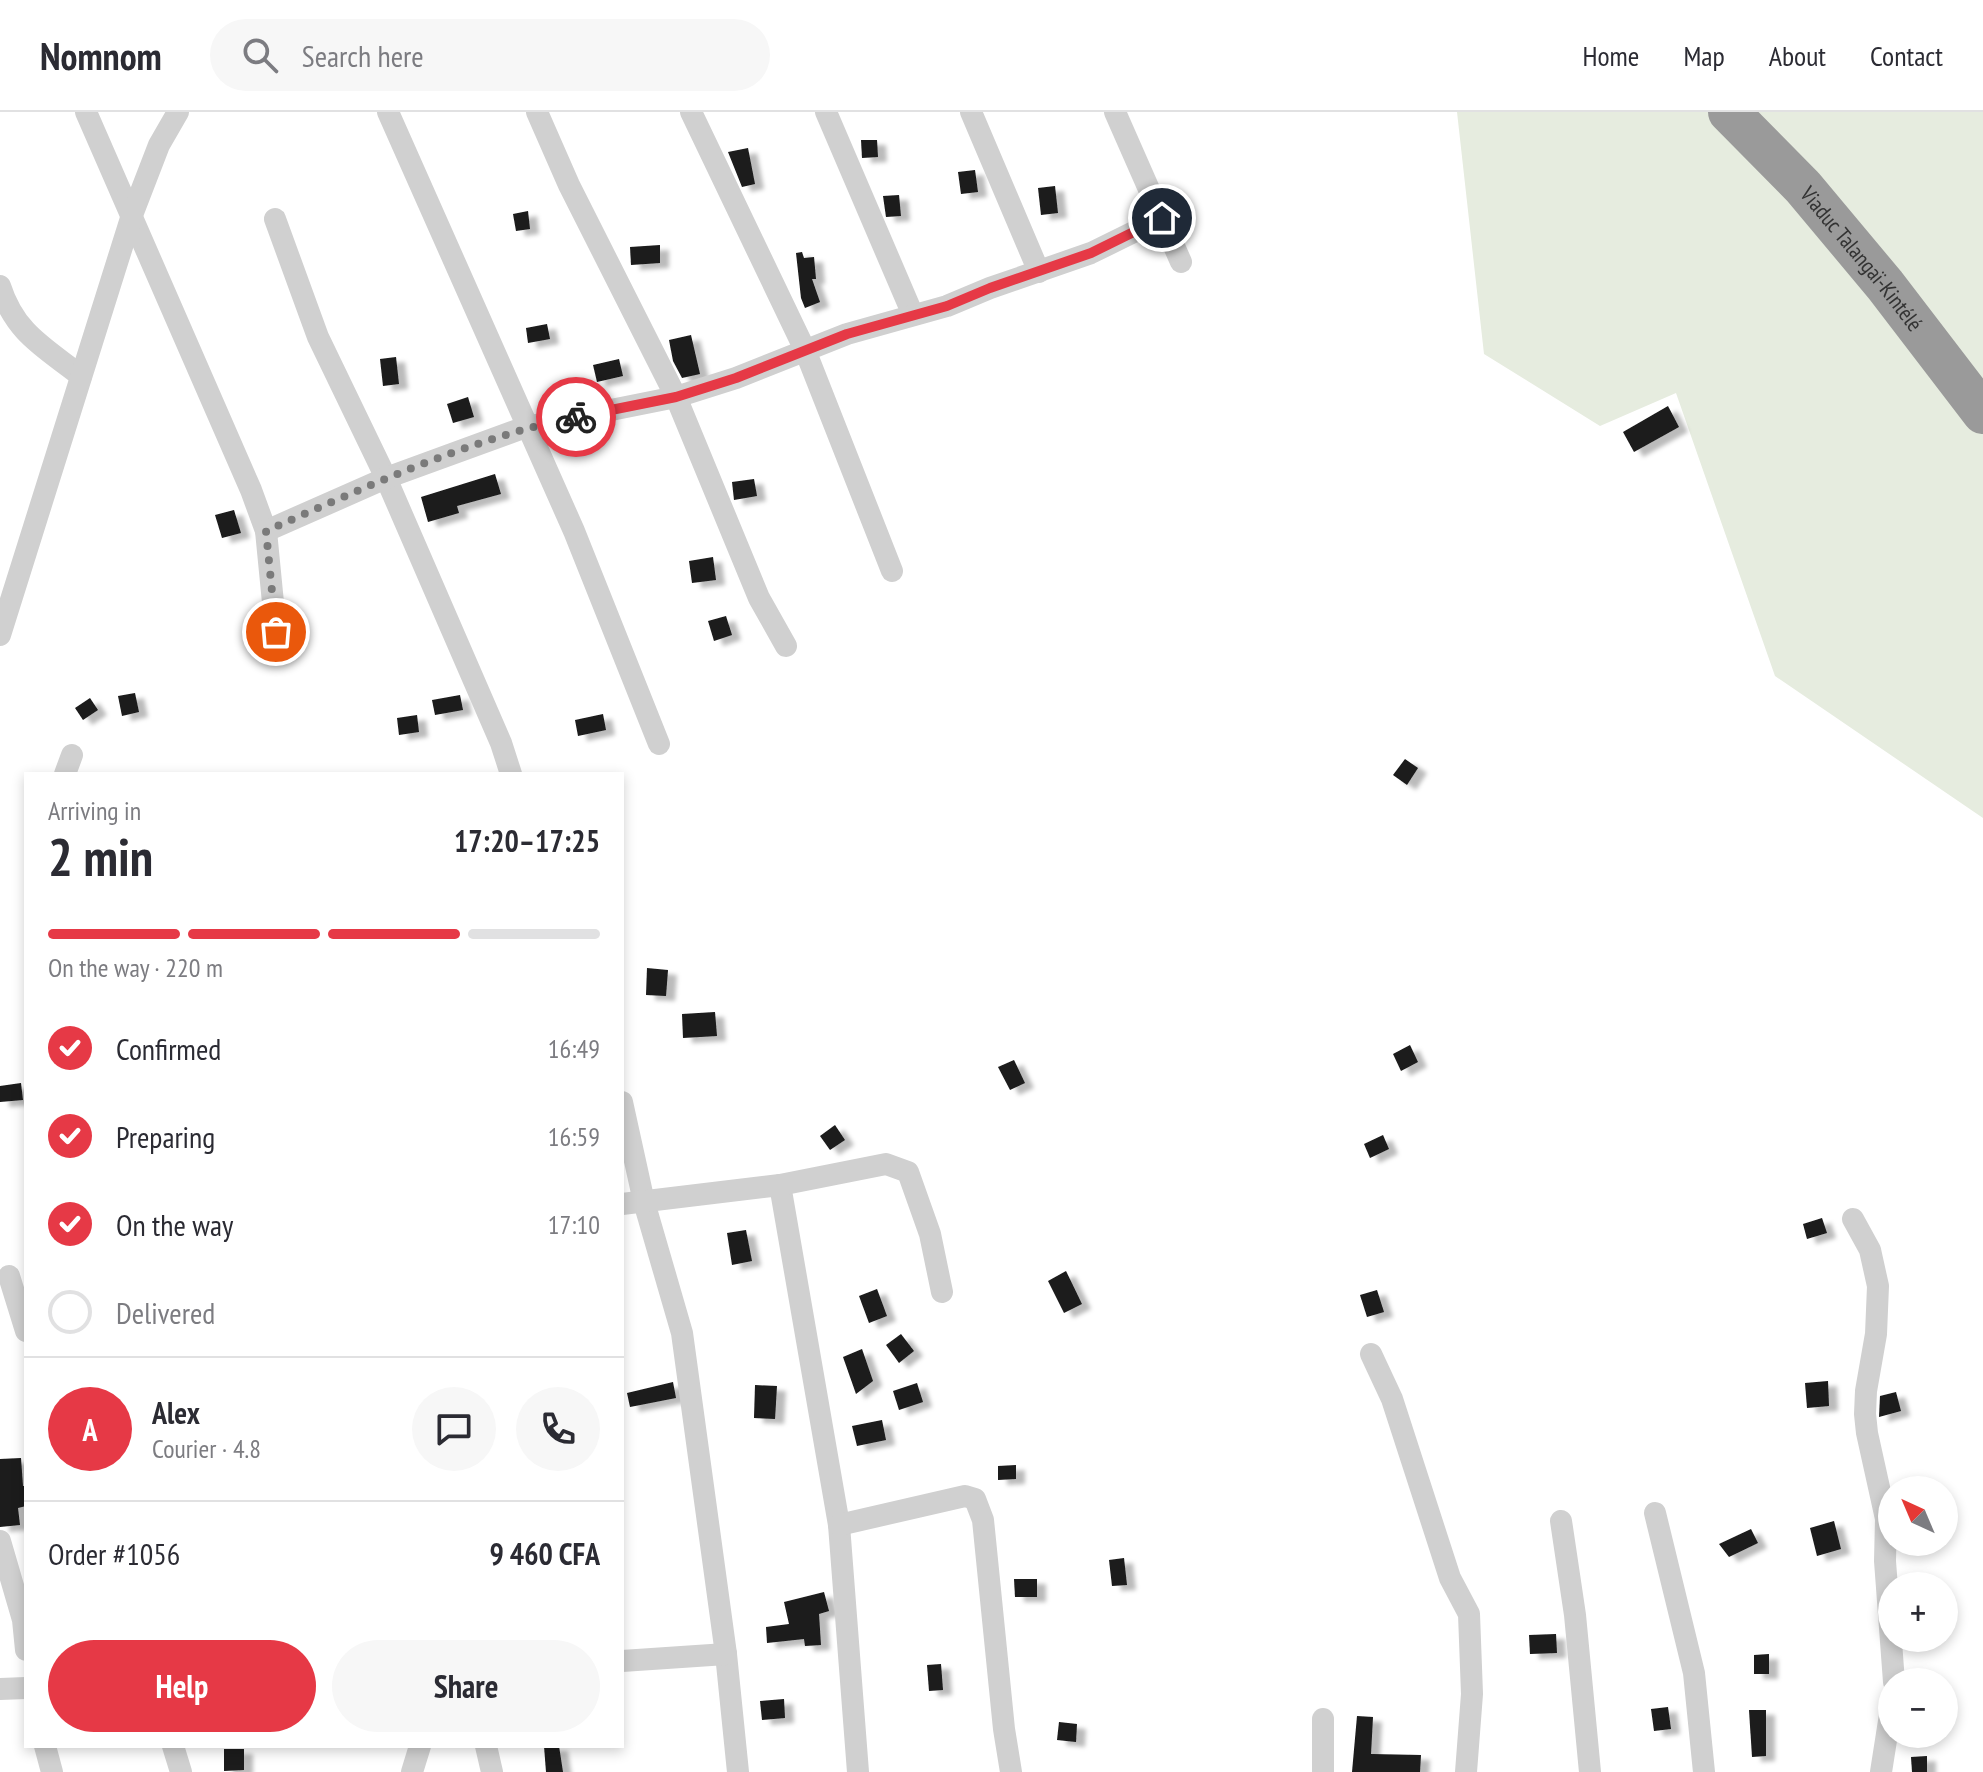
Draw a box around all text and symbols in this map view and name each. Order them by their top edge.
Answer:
search box [210,19,770,91]
text: Nomnom [40,31,162,80]
icon: search [238,33,282,77]
text: Search here [302,36,424,75]
text: Home [1583,37,1639,74]
text: Map [1683,37,1725,74]
text: About [1769,37,1826,74]
text: Contact [1870,37,1943,74]
street label: Viaduc Talangaï-Kintélé [1794,180,1929,337]
pin [1128,184,1196,252]
icon: home [1140,196,1184,240]
courier [536,377,616,457]
icon: bike [554,395,598,439]
pin [242,598,310,666]
icon: bag [254,610,298,654]
text: Arriving in [48,794,141,827]
text: 17:20–17:25 [454,821,600,860]
text: 2 min [48,823,153,890]
text: On the way · 220 m [48,951,223,984]
icon: check [48,1026,92,1070]
text: Confirmed [116,1029,221,1068]
text: 16:49 [548,1032,600,1065]
icon: check [48,1114,92,1158]
text: Preparing [116,1117,215,1156]
text: 16:59 [548,1120,600,1153]
icon: check [48,1202,92,1246]
text: On the way [116,1205,233,1244]
text: 17:10 [548,1208,600,1241]
text: Delivered [116,1293,215,1332]
button: chat [412,1387,496,1471]
button: phone [516,1387,600,1471]
text: Alex [152,1393,200,1432]
text: A [82,1410,98,1449]
text: Courier · 4.8 [152,1432,261,1465]
north arrow [1878,1476,1958,1556]
map controls [1878,1476,1958,1748]
text: Order #1056 [48,1534,180,1573]
text: 9 460 CFA [489,1534,600,1573]
button: + [1878,1572,1958,1652]
button: Help [48,1640,316,1732]
button: Share [332,1640,600,1732]
button: − [1878,1668,1958,1748]

